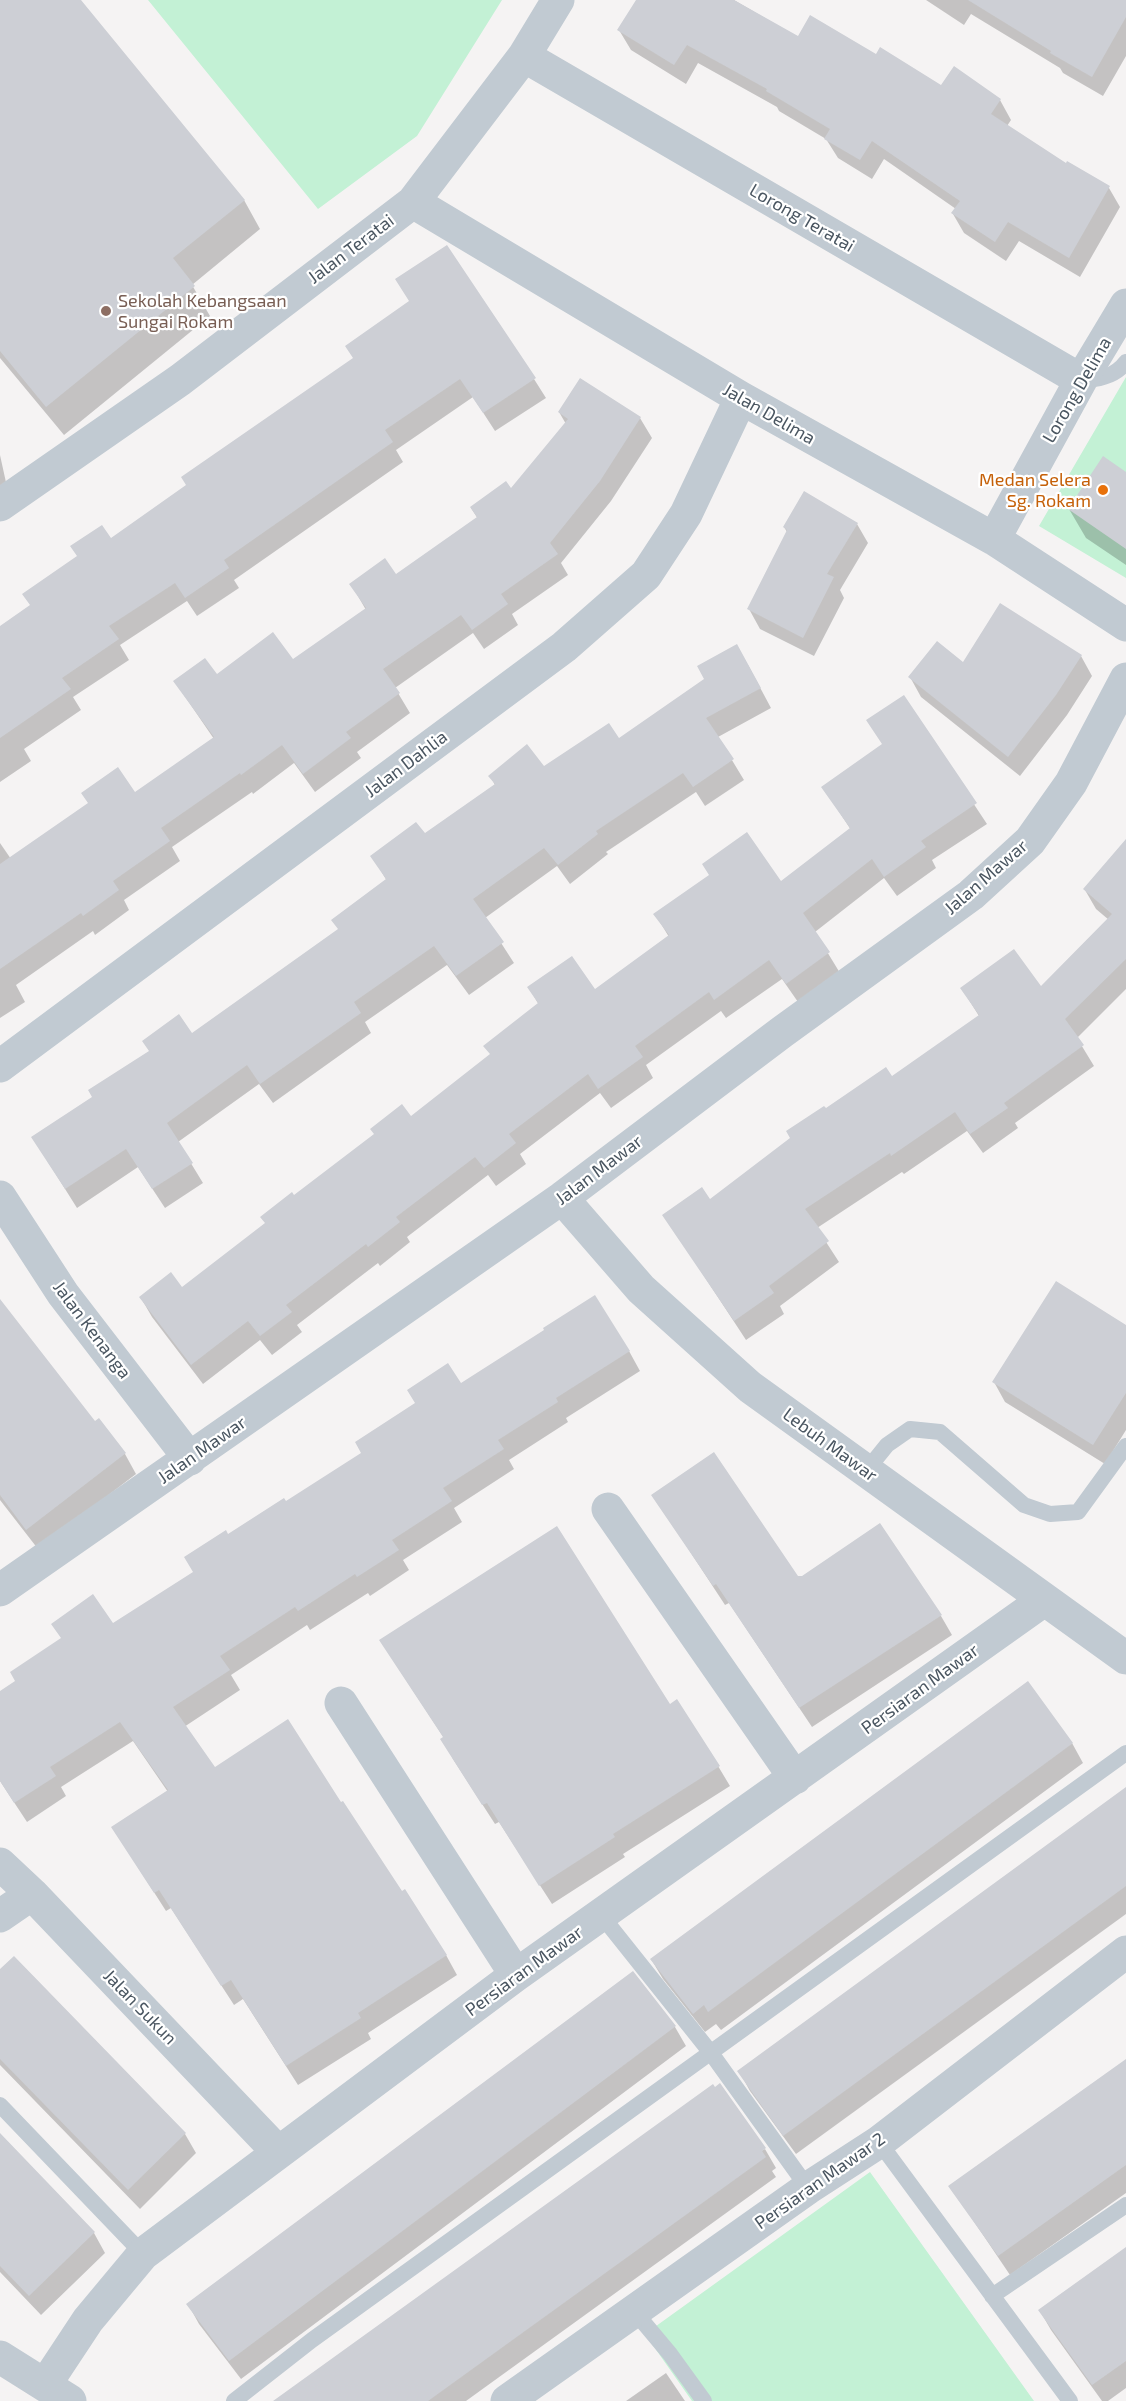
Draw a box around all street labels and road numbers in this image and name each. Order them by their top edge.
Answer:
street label: Lorong Teratai [746,179,858,257]
street label: Jalan Teratai [304,210,398,288]
street label: Lorong Delima [1038,333,1116,447]
street label: Jalan Delima [719,379,819,449]
street label: Jalan Dahlia [360,726,452,802]
street label: Jalan Mawar [940,835,1032,919]
street label: Jalan Mawar [551,1130,647,1210]
street label: Jalan Kenanga [48,1277,136,1383]
street label: Lebuh Mawar [779,1404,881,1486]
street label: Jalan Mawar [154,1412,250,1488]
street label: Persiaran Mawar [857,1639,983,1739]
street label: Persiaran Mawar [461,1921,587,2021]
street label: Jalan Sukun [99,1965,181,2049]
street label: Persiaran Mawar 2 [751,2128,889,2234]

